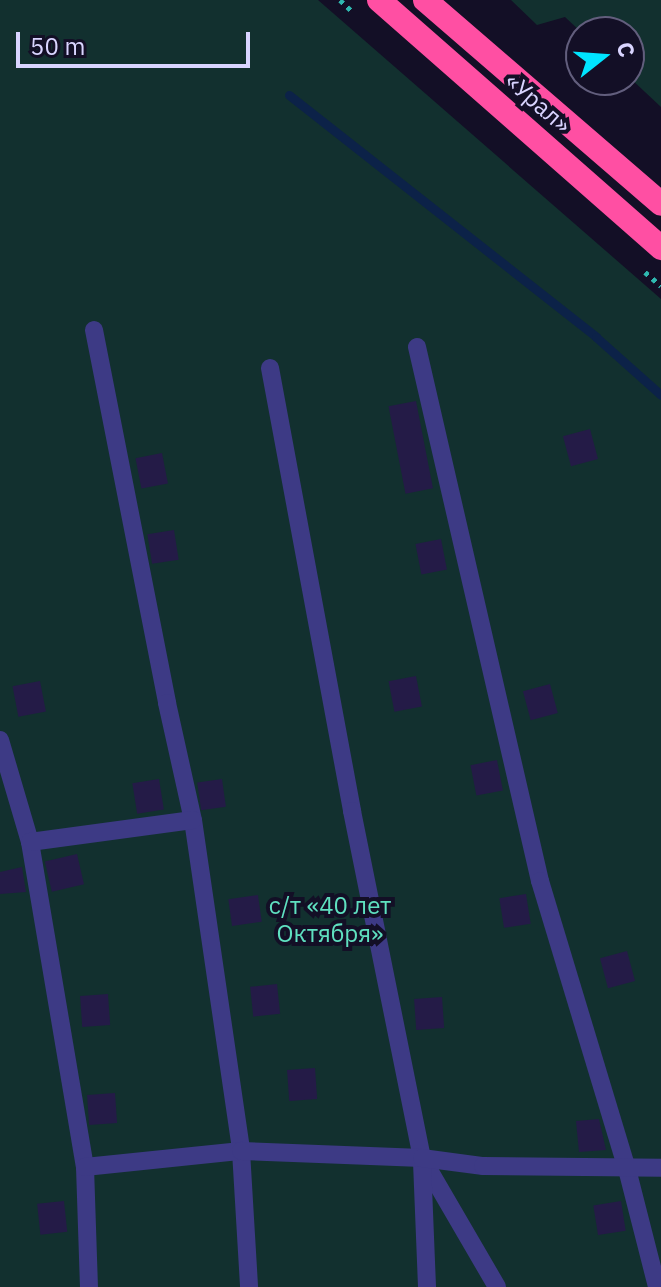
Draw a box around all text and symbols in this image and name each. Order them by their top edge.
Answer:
scale bar [20,16,254,66]
north arrow [565,16,645,96]
text: 50 m [30,30,85,62]
text: С [611,38,642,61]
street label: «Урал» [499,67,577,139]
park label: с/т «40 лет Октября» [269,892,391,948]

